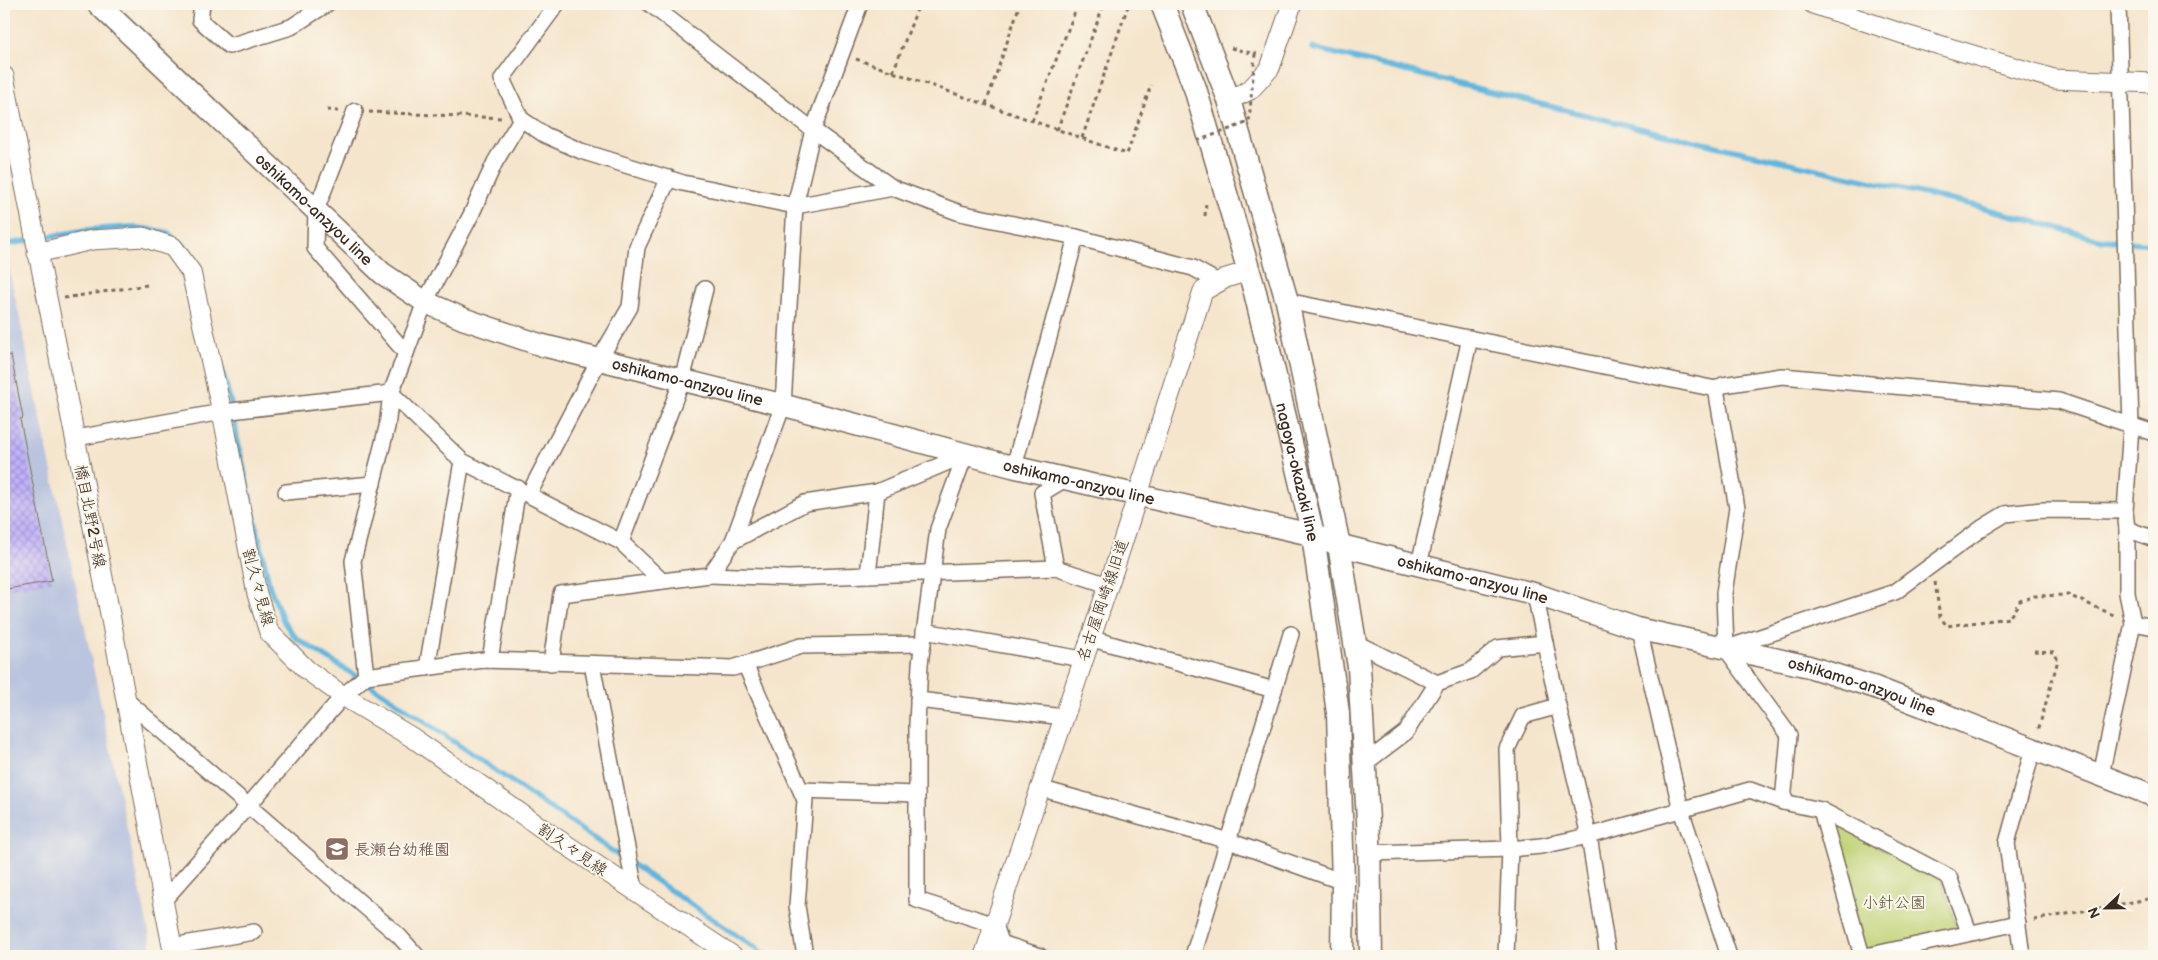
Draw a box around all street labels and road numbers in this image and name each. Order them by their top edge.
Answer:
street label: oshikamo-anzyou line [251,150,377,271]
street label: oshikamo-anzyou line [610,355,765,411]
street label: nagoya-okazaki line [1271,401,1322,543]
street label: oshikamo-anzyou line [1001,456,1157,510]
street label: 橋目北野2号線 [70,463,109,570]
street label: 名古屋岡崎線旧道 [1074,537,1133,664]
street label: 割久々見線 [238,546,277,628]
street label: oshikamo-anzyou line [1395,552,1551,609]
street label: oshikamo-anzyou line [1786,654,1939,721]
street label: 割久々見線 [534,820,611,880]

